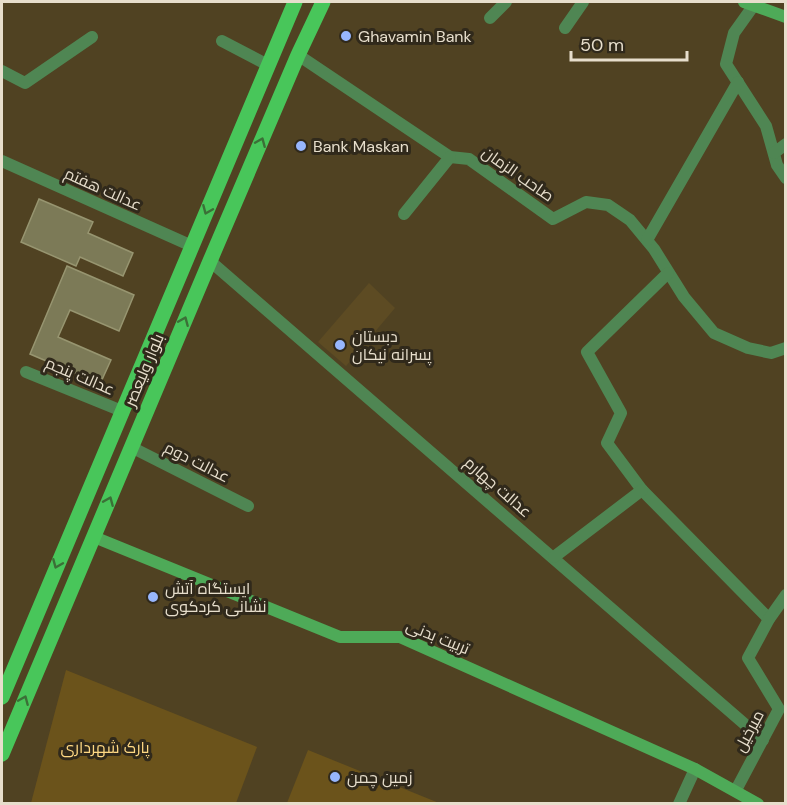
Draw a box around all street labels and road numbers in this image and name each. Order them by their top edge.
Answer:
street label: صاحب الزمان [478,142,558,206]
street label: عدالت هفتم [61,163,145,216]
street label: بلوار ولیعصر [119,330,169,411]
street label: عدالت پنجم [42,352,118,401]
street label: عدالت دوم [160,437,233,488]
street label: عدالت چهارم [459,452,536,523]
street label: تربیت بدنی [403,615,473,659]
street label: میرخیل [729,706,769,756]

